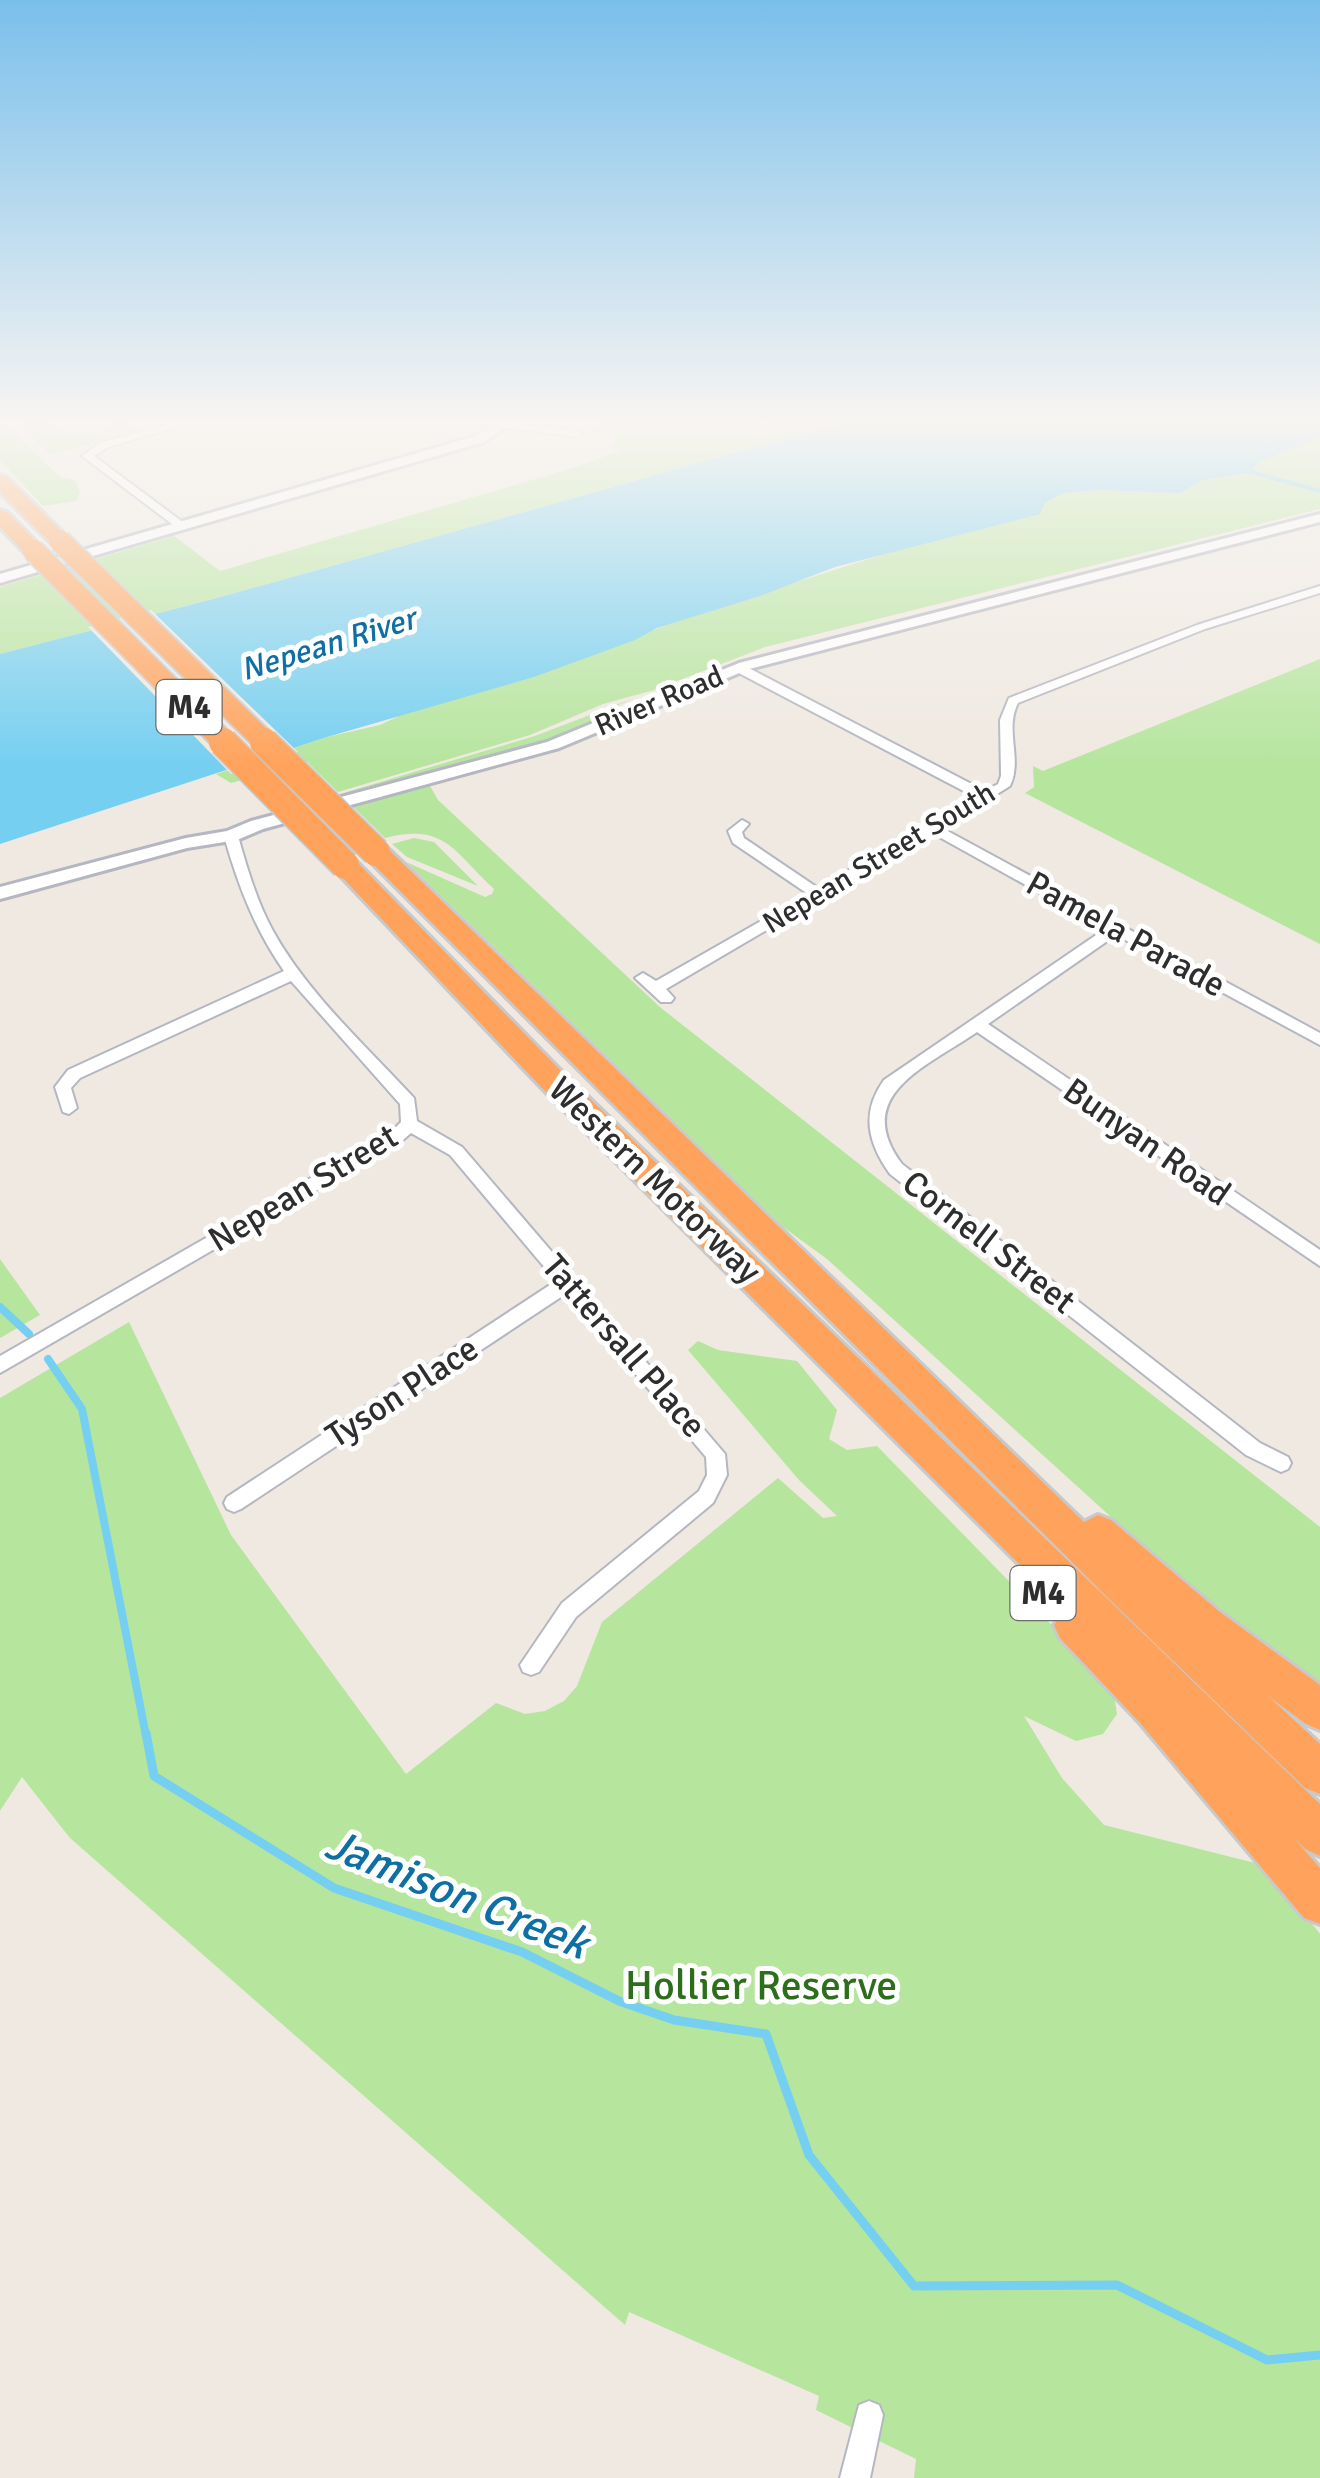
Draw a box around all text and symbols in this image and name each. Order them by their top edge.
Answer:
water label: Nepean River [236,598,424,689]
street label: River Road [589,657,729,745]
road number: M4 [156,680,222,734]
street label: Nepean Street South [756,774,1002,942]
street label: Pamela Parade [1019,862,1233,1006]
street label: Western Motorway [540,1068,770,1292]
street label: Bunyan Road [1055,1069,1239,1215]
street label: Nepean Street [201,1115,405,1261]
street label: Cornell Street [894,1161,1084,1323]
street label: Tattersall Place [533,1245,715,1447]
street label: Tyson Place [318,1327,486,1457]
road number: M4 [1010,1566,1076,1620]
water label: Jamison Creek [318,1816,599,1973]
park label: Hollier Reserve [625,1960,897,2011]

